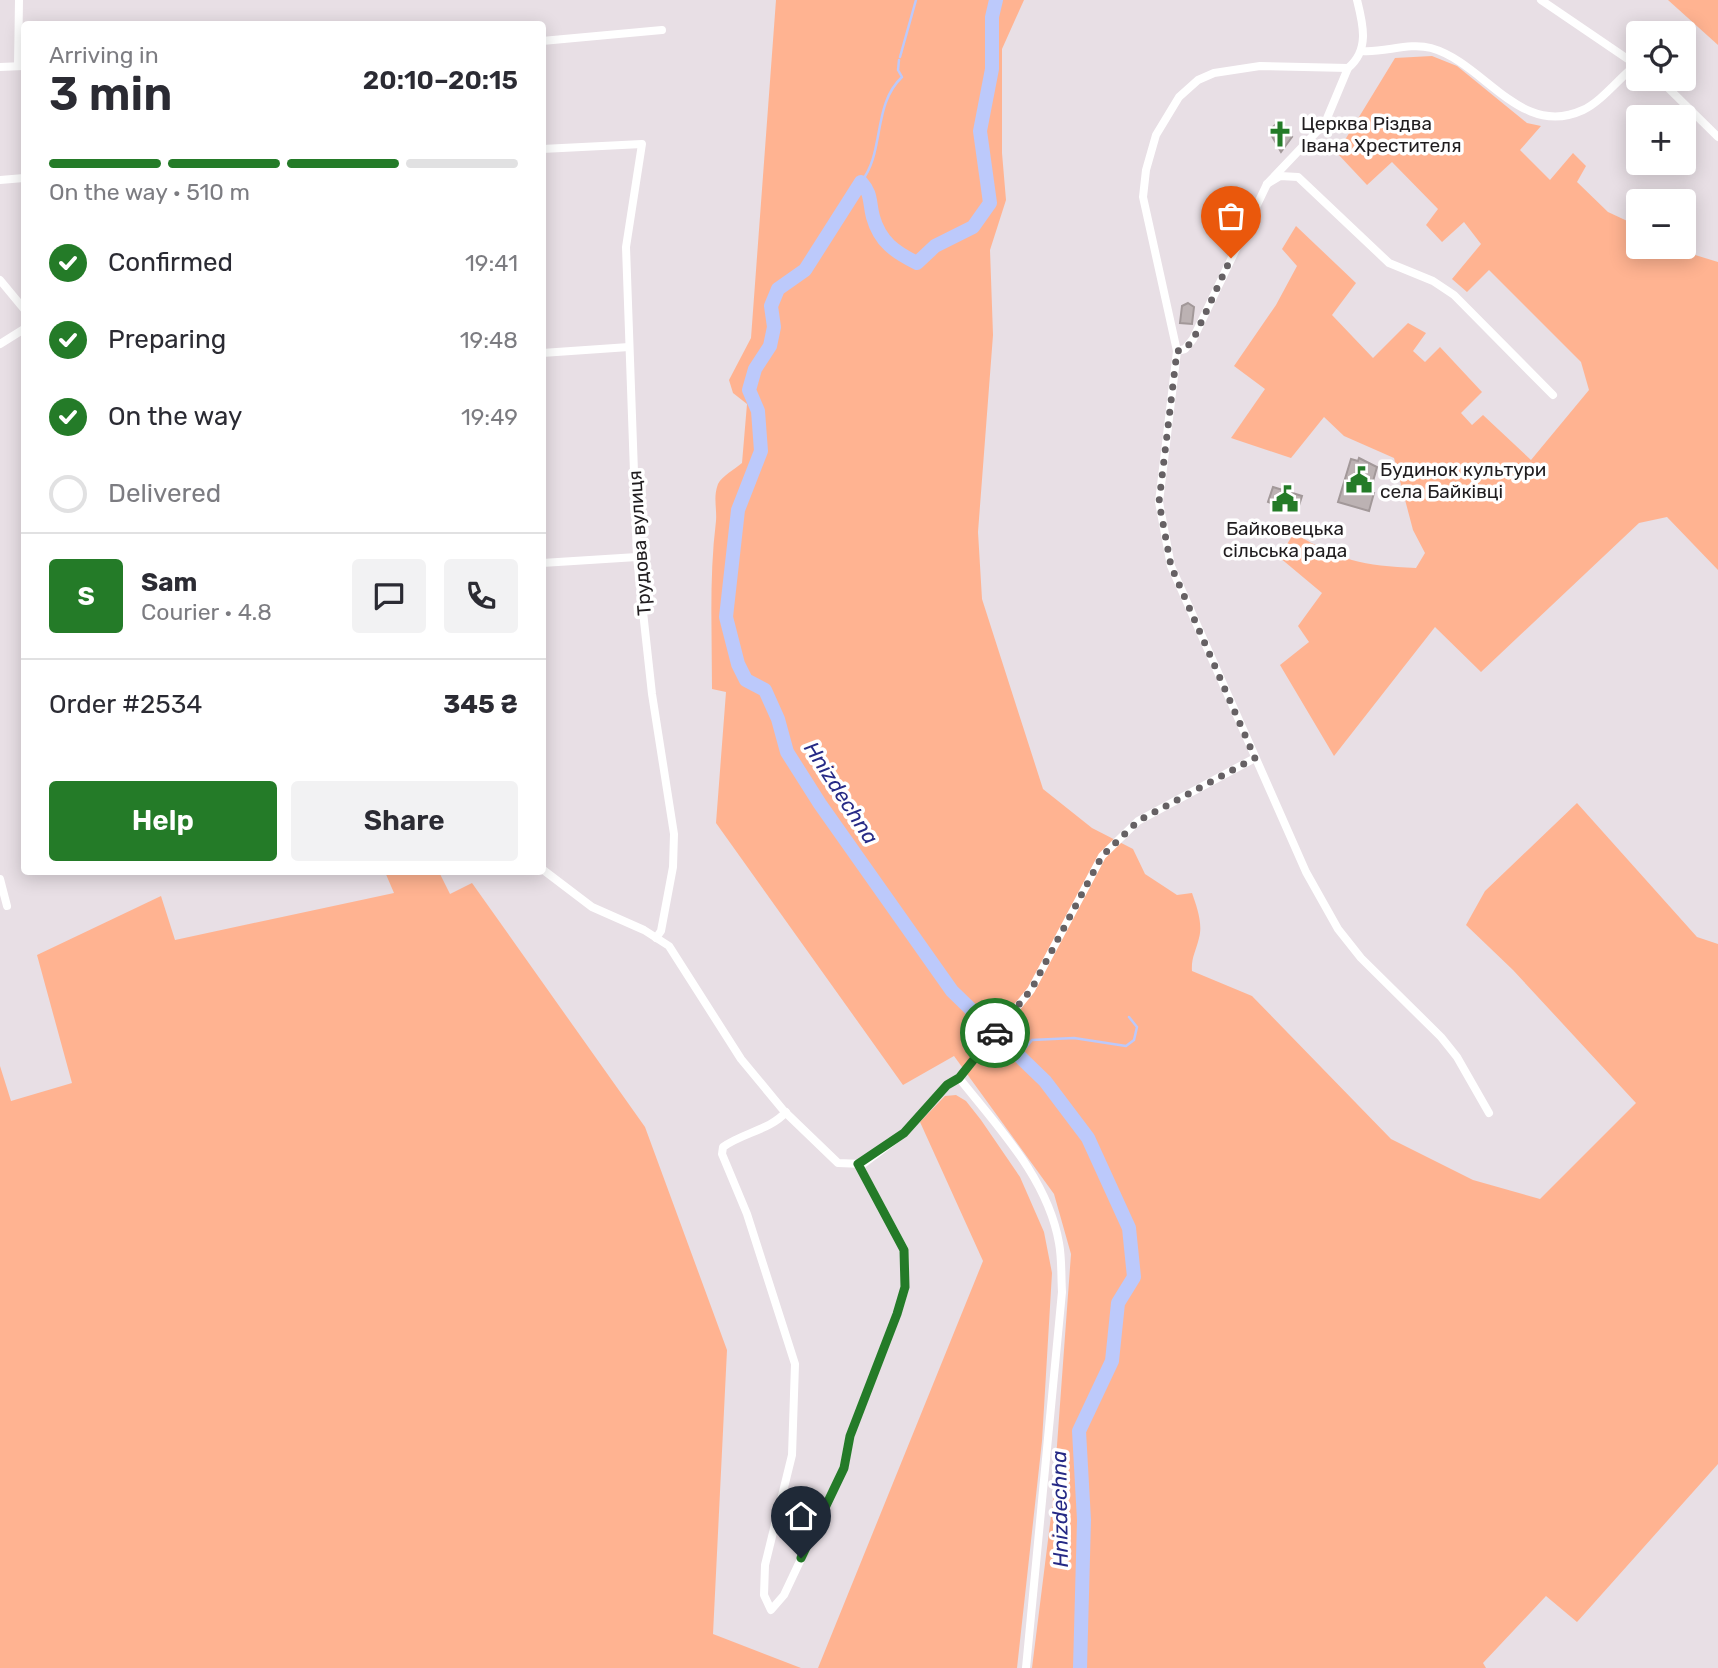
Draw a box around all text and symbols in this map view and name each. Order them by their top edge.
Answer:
map controls [1626,21,1696,259]
button: locate [1626,21,1696,91]
text: Arriving in [49,41,159,69]
text: 20:10–20:15 [363,65,518,96]
text: 3 min [49,67,172,122]
button: + [1626,105,1696,175]
place label: Церква Різдва Івана Хрестителя [1301,112,1462,157]
church icon: Церква Різдва Івана Хрестителя [1265,119,1295,149]
text: On the way · 510 m [49,178,250,206]
pin [1201,186,1261,258]
button: − [1626,189,1696,259]
icon: bag [1212,197,1250,235]
icon: check [49,244,87,282]
text: Confirmed [108,247,233,278]
text: 19:41 [465,249,518,277]
icon: check [49,321,87,359]
text: Preparing [108,324,226,355]
text: 19:48 [460,326,518,354]
icon: check [49,398,87,436]
text: On the way [108,401,242,432]
text: 19:49 [461,403,518,431]
place label: Будинок культури села Байківці [1380,458,1546,503]
public building icon: Будинок культури села Байківці [1344,465,1374,495]
street label: Трудова вулиця [623,470,656,616]
text: Delivered [108,478,221,509]
public building icon: Байковецька сільська рада [1270,484,1300,514]
place label: Байковецька сільська рада [1223,517,1347,562]
button: chat [352,559,426,633]
button: phone [444,559,518,633]
text: Sam [141,567,197,598]
text: S [77,581,95,612]
text: Courier · 4.8 [141,598,272,626]
text: Order #2534 [49,689,203,720]
text: 345 ₴ [443,689,518,720]
water label: Hnizdechna [799,737,884,849]
button: Help [49,781,277,861]
button: Share [291,781,518,861]
courier [960,998,1030,1068]
icon: car [976,1014,1014,1052]
water label: Hnizdechna [1046,1450,1073,1568]
pin [771,1486,831,1558]
icon: home [782,1497,820,1535]

